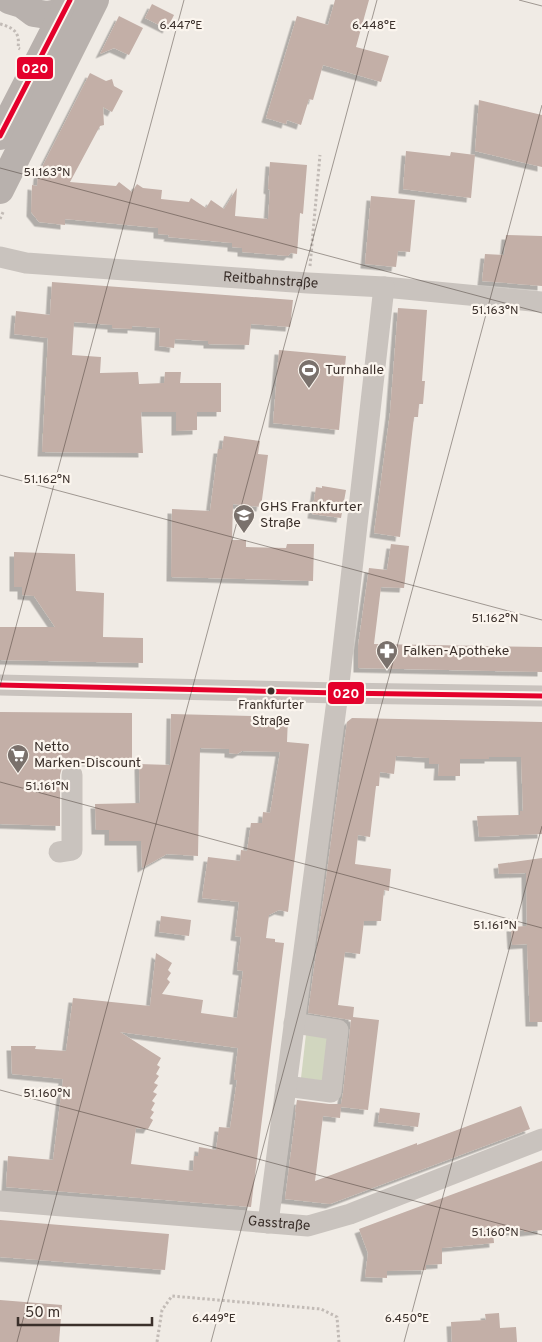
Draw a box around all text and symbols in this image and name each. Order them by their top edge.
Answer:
text: 6.447°E [159,18,203,34]
text: 6.448°E [352,18,396,34]
line badge: 020 [16,56,54,80]
text: 020 [22,61,48,78]
text: 51.163°N [24,165,70,181]
street label: Reitbahnstraße [222,268,319,292]
text: 51.163°N [472,303,518,319]
sports icon: Turnhalle [297,358,321,389]
place label: Turnhalle [325,362,384,379]
text: 51.162°N [24,472,70,488]
place label: GHS Frankfurter Straße [260,499,363,532]
school or university icon: GHS Frankfurter Straße [232,503,256,534]
text: 51.162°N [472,611,518,627]
pharmacy icon: Falken-Apotheke [375,639,399,670]
place label: Falken-Apotheke [403,643,509,660]
line badge: 020 [327,681,365,705]
marker: Frankfurter Straße [266,686,276,696]
text: 020 [333,686,359,703]
place label: Frankfurter Straße [238,698,304,730]
place label: Netto Marken-Discount [34,739,141,772]
supermarket icon: Netto Marken-Discount [6,743,30,774]
text: 51.161°N [25,779,69,795]
text: 51.161°N [473,918,517,934]
text: 51.160°N [23,1086,71,1102]
street label: Gasstraße [247,1213,311,1235]
text: 51.160°N [471,1225,519,1241]
scale bar [18,1294,151,1326]
text: 50 m [25,1304,60,1323]
text: 6.449°E [192,1311,236,1327]
text: 6.450°E [385,1311,429,1327]

